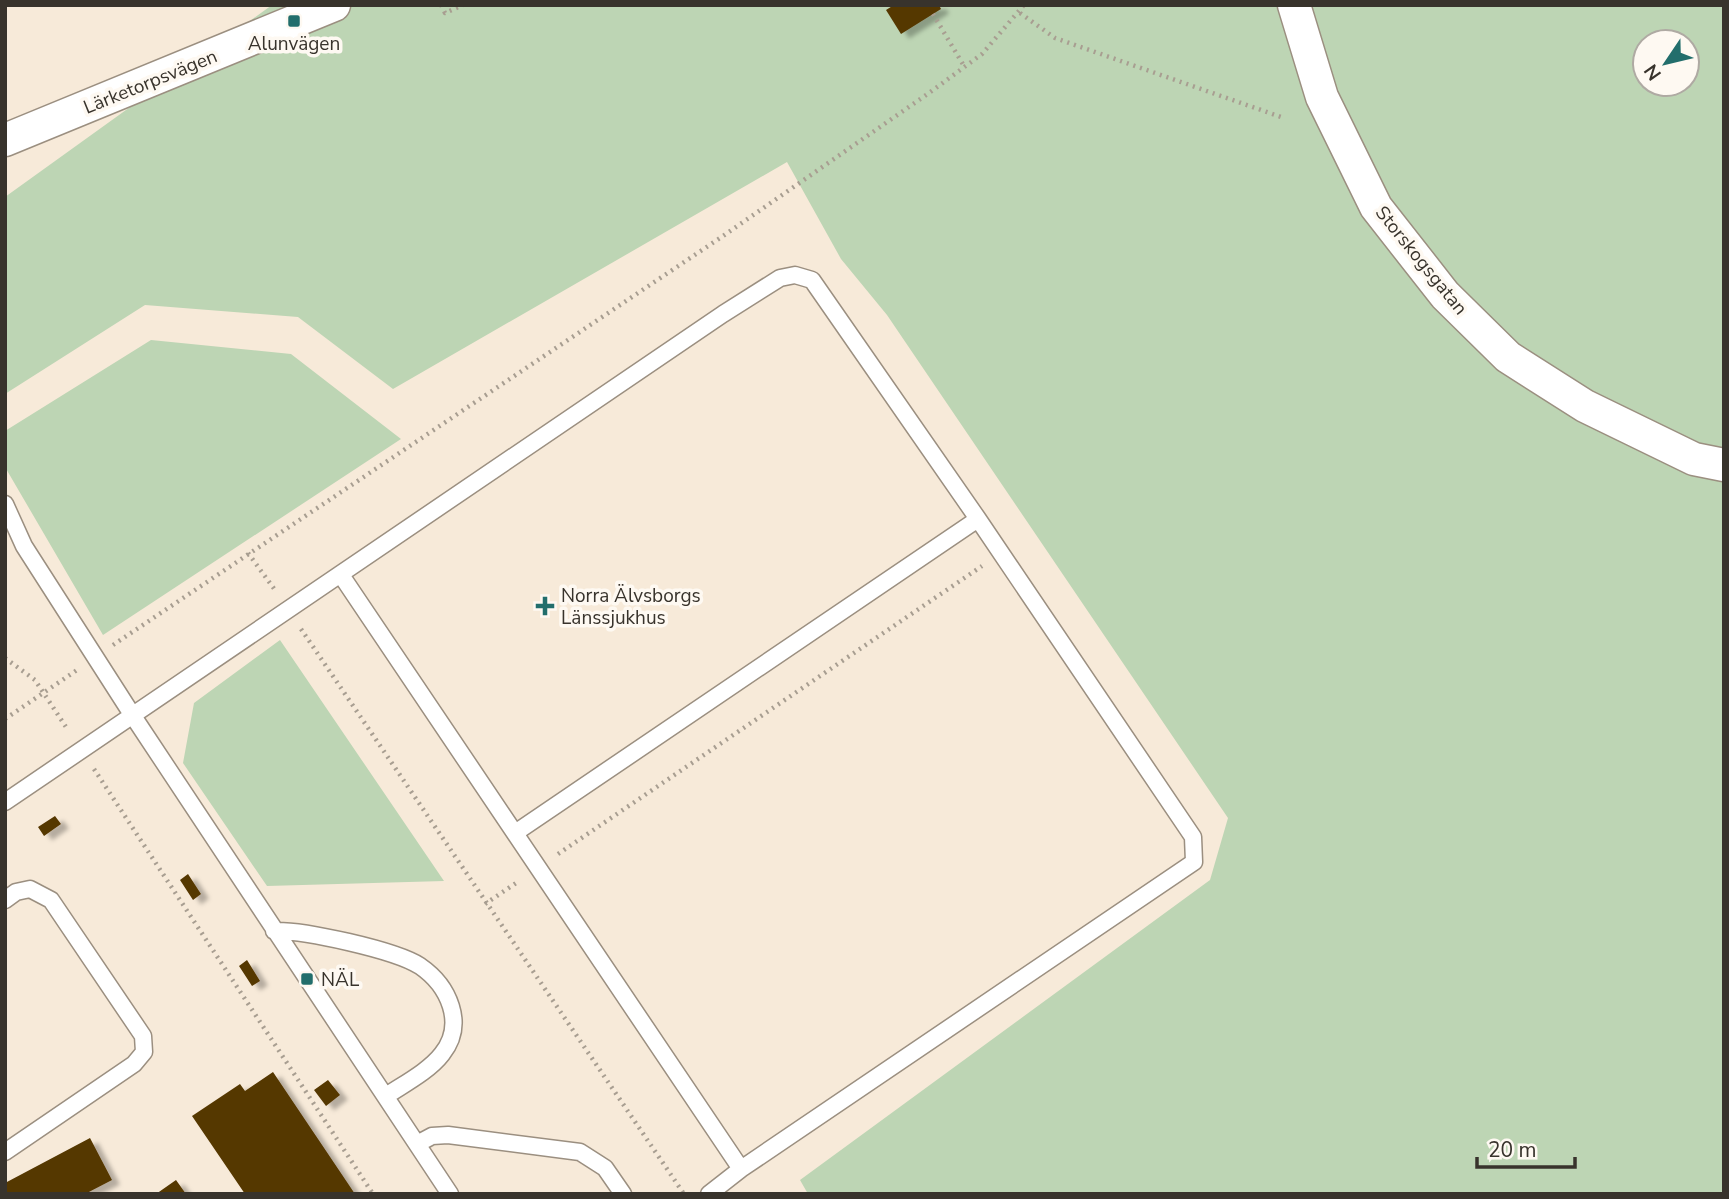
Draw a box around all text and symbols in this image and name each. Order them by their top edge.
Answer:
marker: Alunvägen [286,13,302,29]
north arrow [1631,28,1701,98]
place label: Alunvägen [248,31,340,57]
street label: Lärketorpsvägen [80,43,221,121]
text: N [1638,59,1668,85]
street label: Storskogsgatan [1369,201,1473,321]
place label: Norra Älvsborgs Länssjukhus [561,583,701,631]
marker: Norra Älvsborgs Länssjukhus [535,596,555,616]
place label: NÄL [321,967,360,993]
marker: NÄL [299,971,315,987]
scale bar [1477,1126,1575,1170]
text: 20 m [1488,1136,1537,1164]

